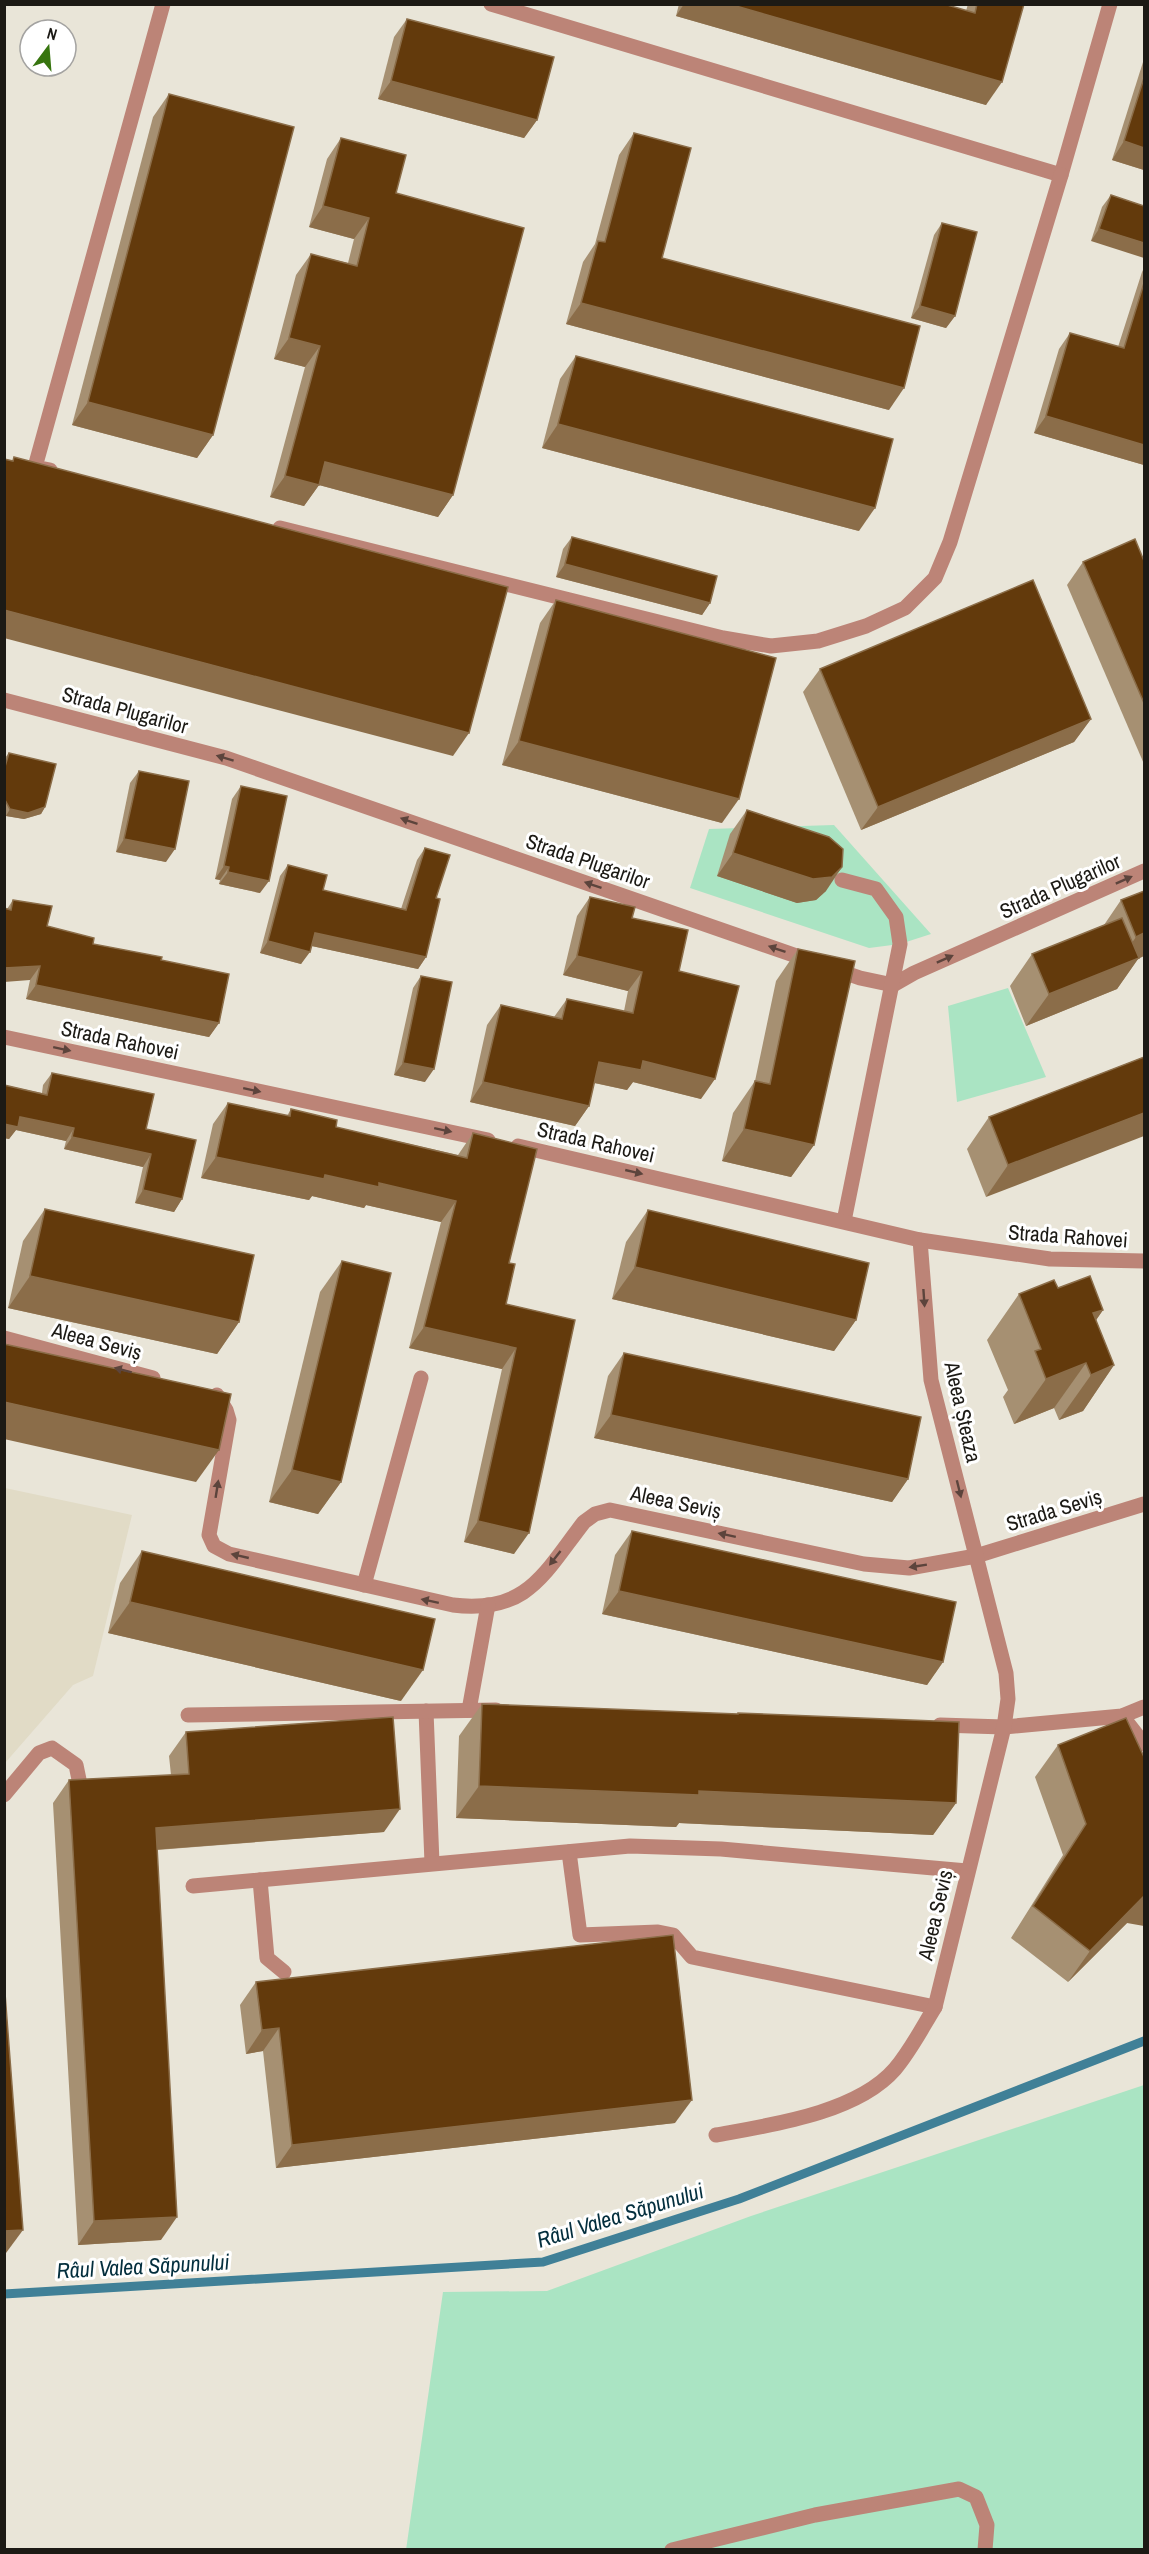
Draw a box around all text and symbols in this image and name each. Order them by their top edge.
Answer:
north arrow [18,18,78,78]
text: N [45,22,60,45]
street label: Strada Plugarilor [59,679,191,741]
one-way arrow [216,753,234,762]
one-way arrow [400,816,418,826]
street label: Strada Plugarilor [522,826,654,896]
street label: Strada Plugarilor [995,846,1125,926]
one-way arrow [1115,876,1132,885]
one-way arrow [584,880,602,890]
one-way arrow [768,944,786,954]
one-way arrow [937,955,954,964]
street label: Strada Rahovei [58,1013,182,1067]
one-way arrow [52,1045,71,1054]
one-way arrow [243,1086,262,1095]
street label: Strada Rahovei [534,1114,658,1170]
one-way arrow [434,1126,452,1136]
one-way arrow [624,1168,643,1178]
street label: Strada Rahovei [1007,1217,1129,1255]
one-way arrow [920,1288,929,1307]
street label: Aleea Seviș [48,1315,145,1367]
street label: Aleea Șteaza [937,1358,989,1466]
one-way arrow [113,1364,132,1374]
street label: Aleea Seviș [627,1478,724,1526]
one-way arrow [213,1479,222,1498]
one-way arrow [954,1480,964,1498]
street label: Strada Seviș [1003,1482,1105,1538]
one-way arrow [717,1529,736,1539]
one-way arrow [549,1550,562,1566]
one-way arrow [231,1551,249,1561]
one-way arrow [909,1562,928,1571]
one-way arrow [421,1595,439,1605]
street label: Aleea Seviș [910,1867,959,1964]
water label: Râul Valea Săpunului [533,2175,707,2255]
water label: Râul Valea Săpunului [56,2246,230,2286]

